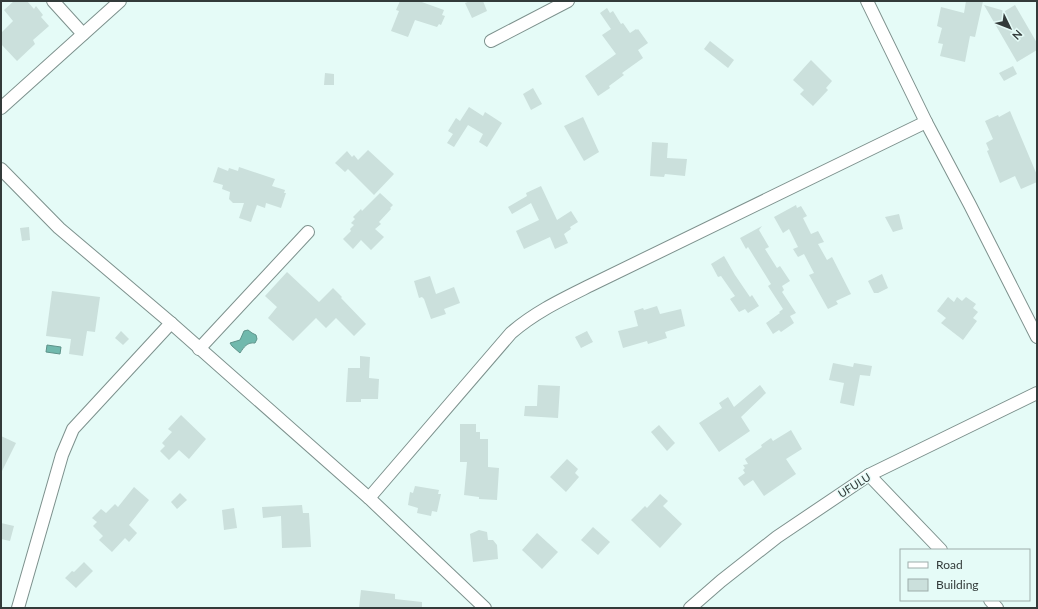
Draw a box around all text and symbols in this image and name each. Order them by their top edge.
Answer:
north arrow [990,8,1030,48]
text: N [1010,28,1025,43]
street label: UFULU [835,470,873,500]
legend [900,549,1030,601]
text: Road [936,557,963,572]
text: Building [936,577,979,592]

